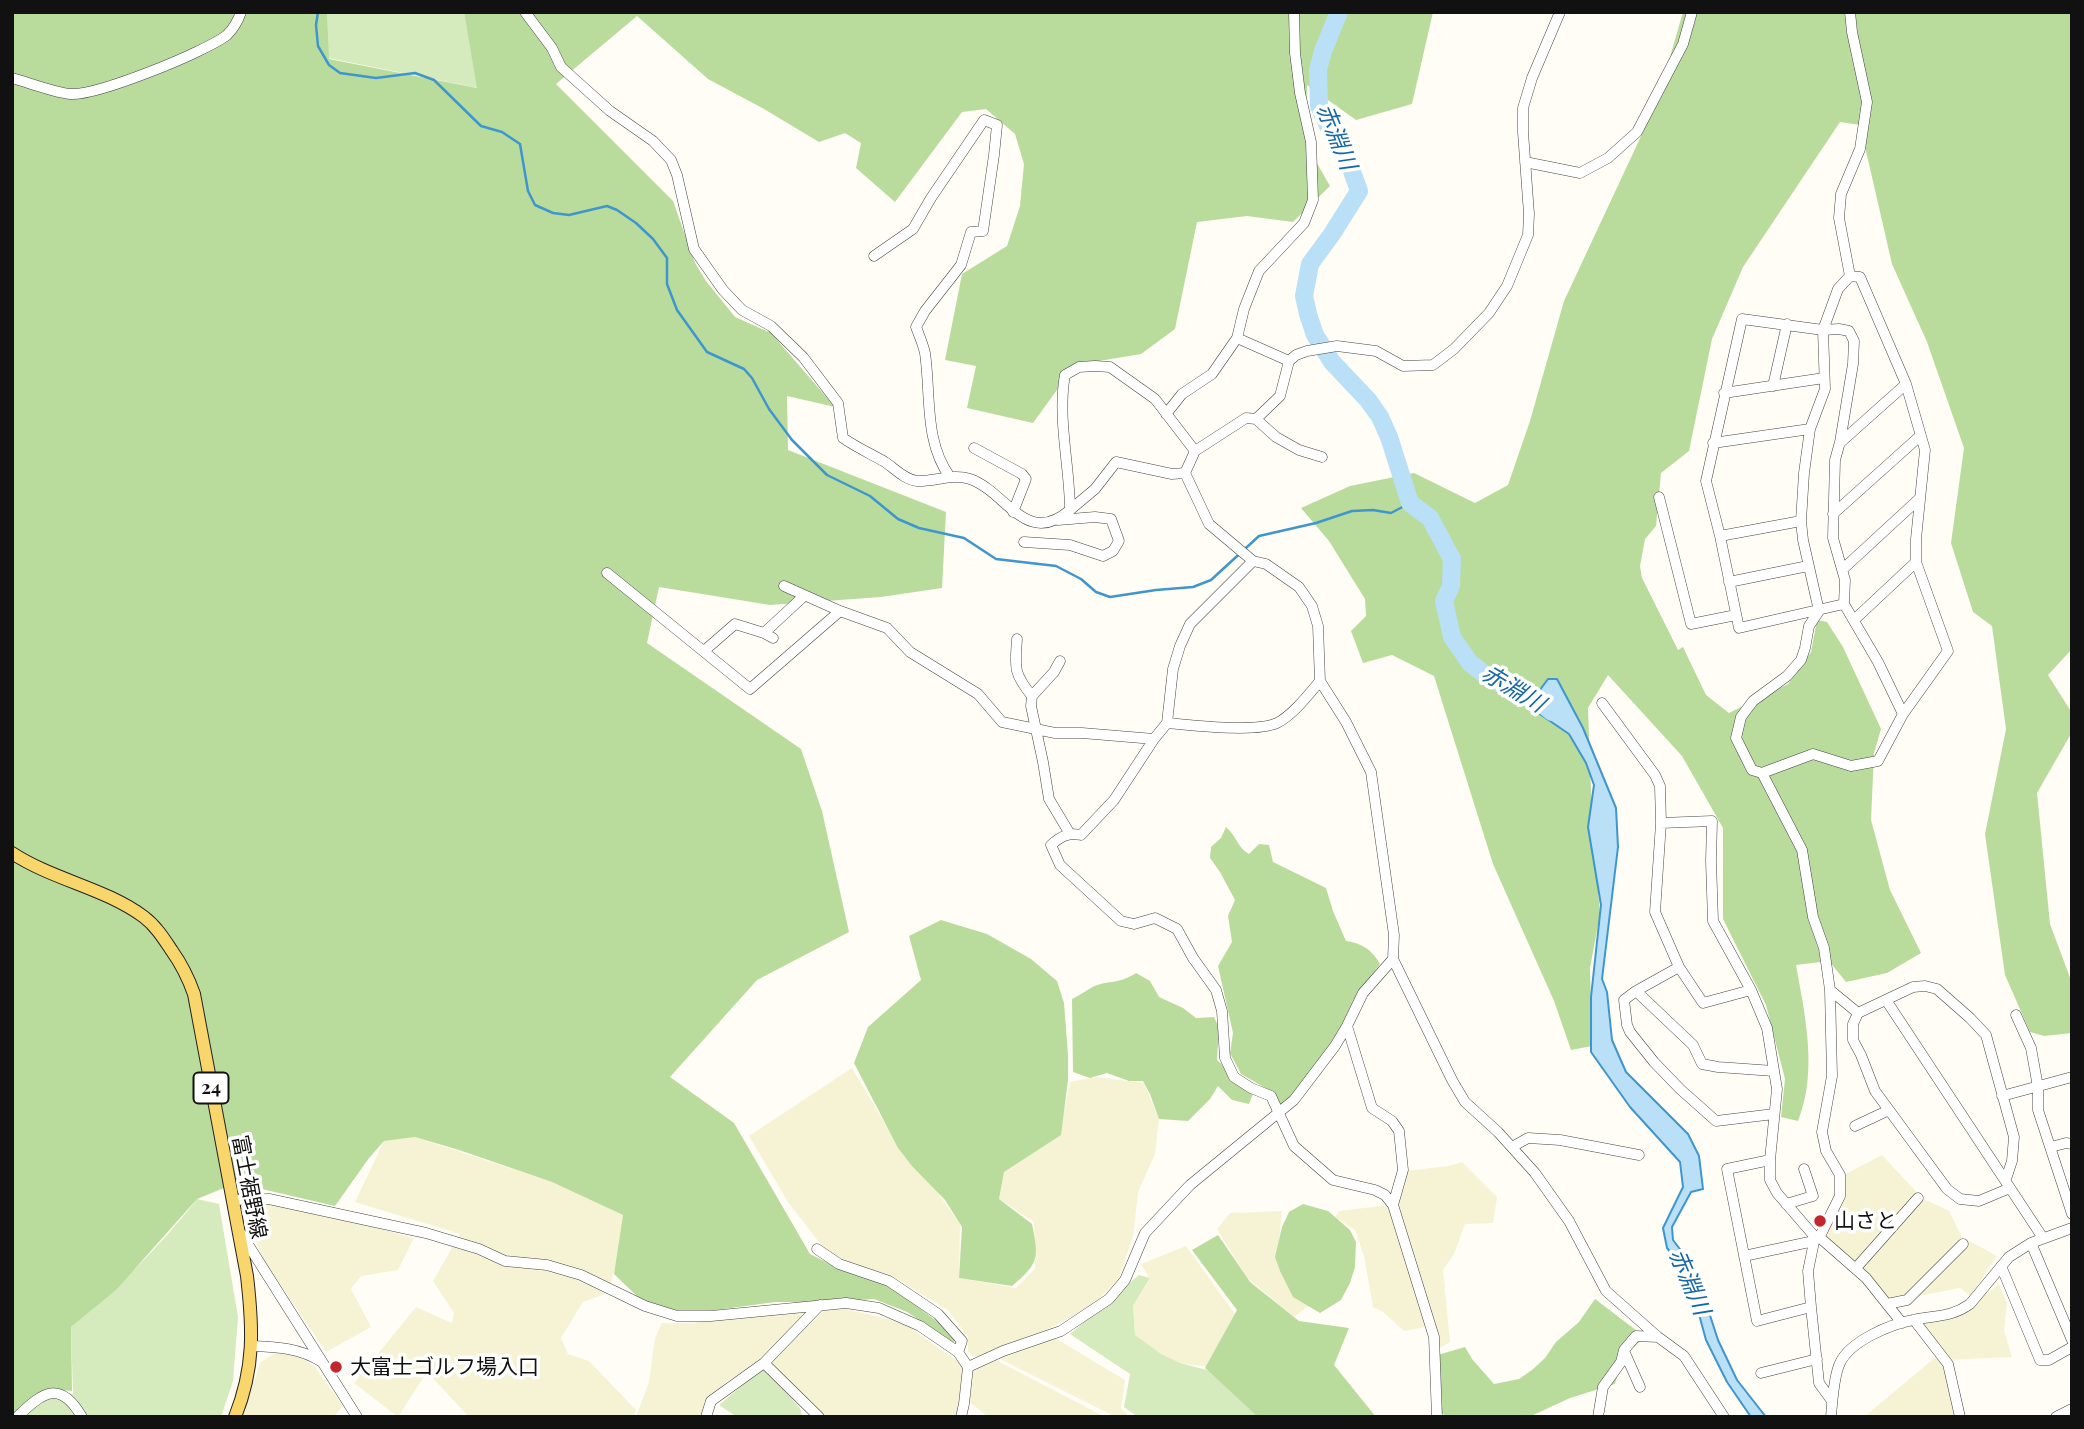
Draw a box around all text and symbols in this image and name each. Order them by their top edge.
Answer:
water label: 赤淵川 [1310,100,1362,174]
water label: 赤淵川 [1476,659,1550,719]
road number: 24 [194,1072,228,1104]
street label: 富士裾野線 [227,1133,271,1241]
place label: 山さと [1834,1208,1897,1234]
marker: 山さと [1812,1213,1828,1229]
water label: 赤淵川 [1663,1245,1715,1319]
place label: 大富士ゴルフ場入口 [350,1354,539,1380]
marker: 大富士ゴルフ場入口 [328,1359,344,1375]

